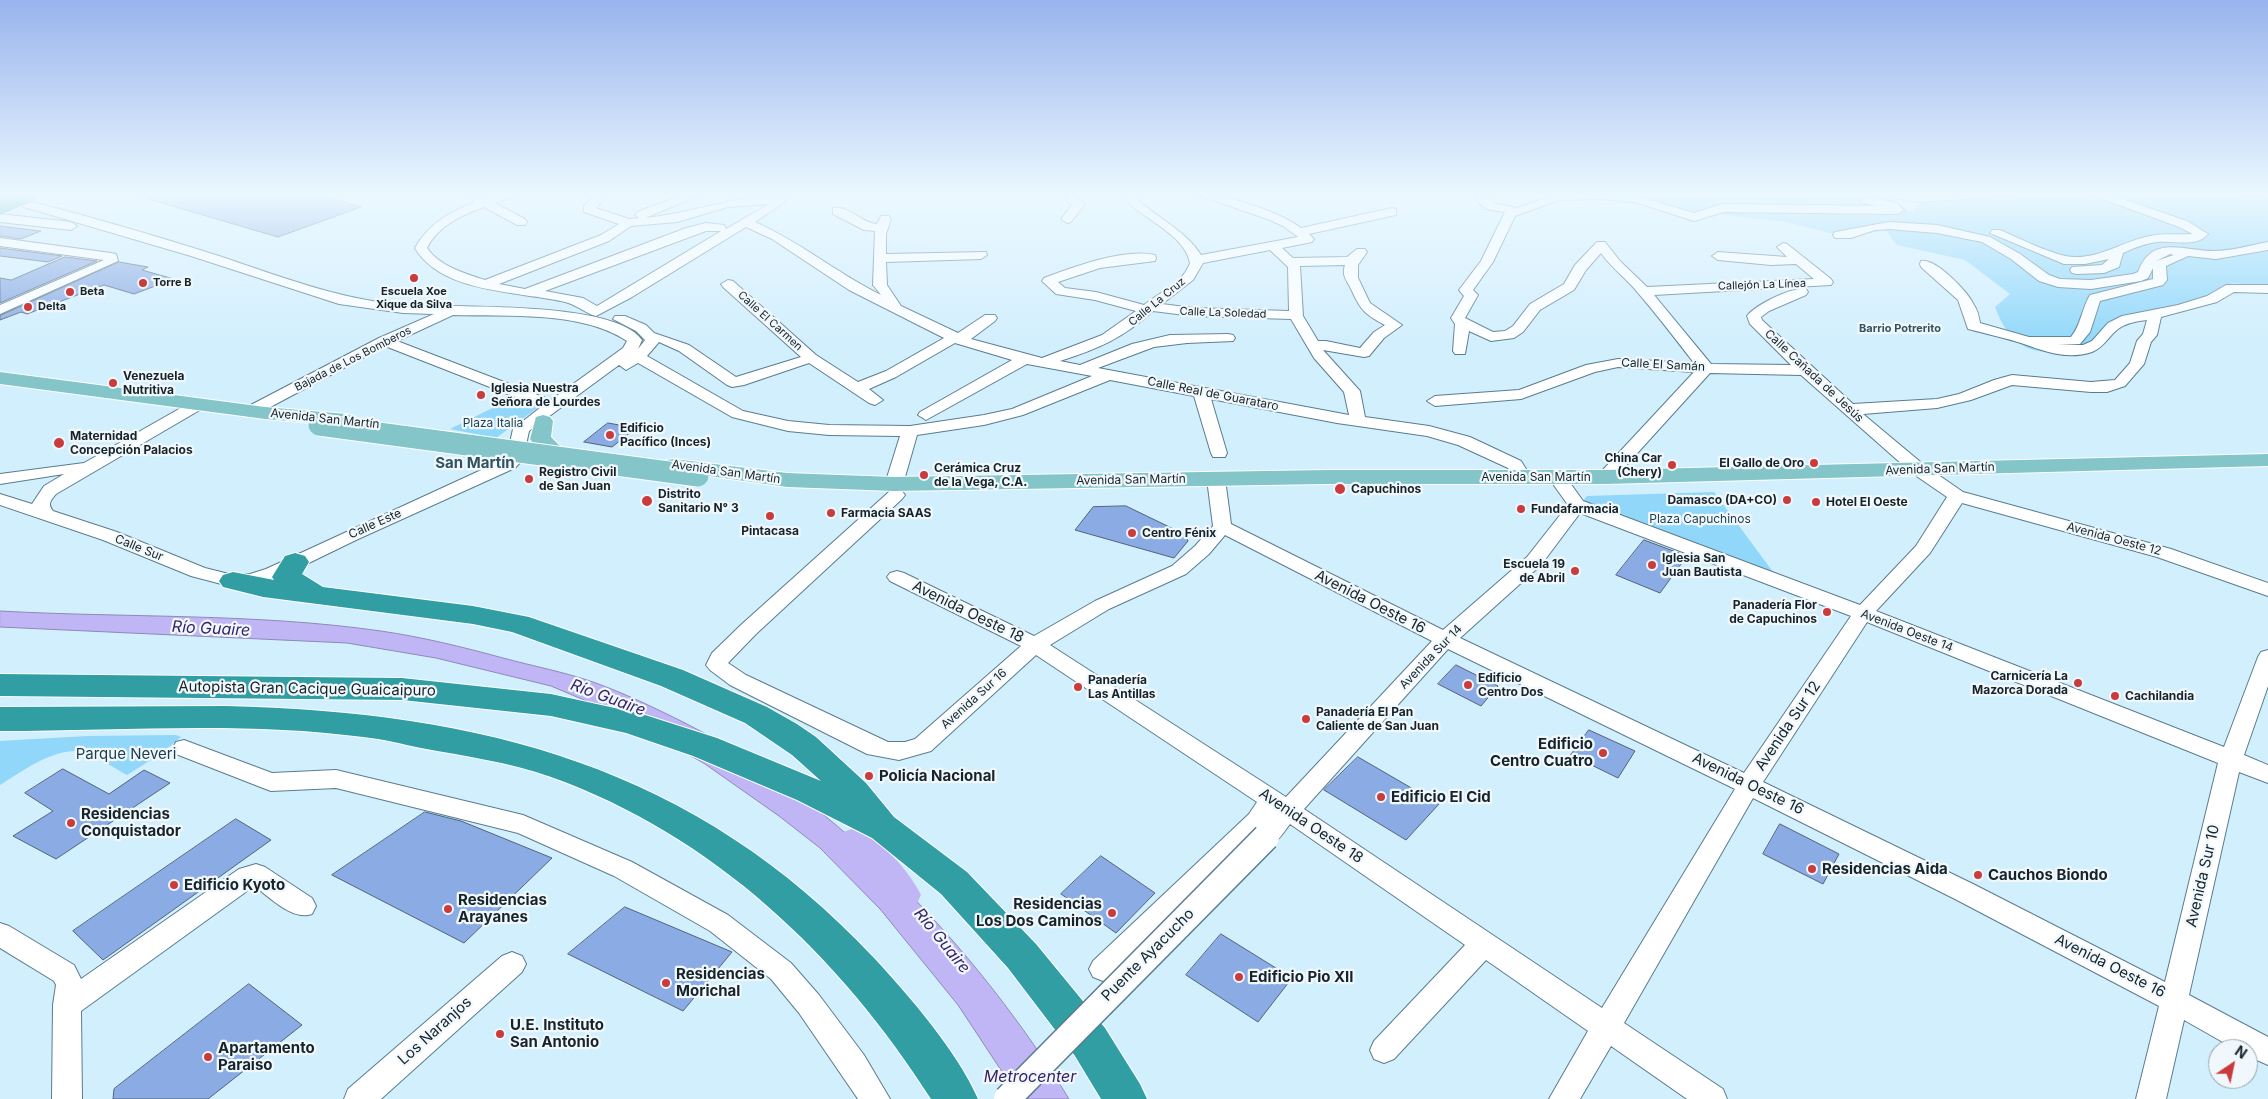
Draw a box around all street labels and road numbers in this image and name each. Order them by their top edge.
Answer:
street label: Calle La Cruz [1126,275,1188,329]
street label: Callejón La Línea [1718,277,1806,293]
street label: Calle El Carmen [735,288,805,354]
street label: Calle La Soledad [1179,305,1267,321]
street label: Bajada de Los Bomberos [292,324,414,394]
street label: Calle Cañada de Jesús [1762,326,1866,426]
street label: Calle El Samán [1621,356,1705,374]
street label: Calle Real de Guarataro [1146,374,1280,414]
street label: Avenida San Martín [270,406,380,432]
street label: Avenida San Martín [671,457,781,487]
street label: Avenida San Martín [1885,460,1995,478]
street label: Avenida San Martín [1481,470,1591,484]
street label: Avenida San Martín [1076,472,1186,488]
street label: Calle Este [346,506,404,542]
street label: Avenida Oeste 12 [2065,519,2163,559]
street label: Calle Sur [113,532,165,564]
street label: Avenida Oeste 16 [1312,566,1428,638]
street label: Avenida Oeste 18 [909,577,1027,647]
street label: Avenida Oeste 14 [1859,607,1955,655]
street label: Avenida Sur 14 [1397,622,1465,692]
street label: Avenida Sur 16 [938,666,1010,732]
street label: Autopista Gran Cacique Guaicaipuro [178,678,436,700]
street label: Avenida Sur 12 [1751,678,1825,774]
street label: Avenida Oeste 16 [1689,749,1807,819]
street label: Avenida Oeste 18 [1255,784,1367,868]
street label: Avenida Sur 10 [2182,823,2224,929]
street label: Puente Ayacucho [1098,905,1198,1005]
street label: Avenida Oeste 16 [2052,930,2168,1002]
street label: Los Naranjos [394,993,476,1069]

